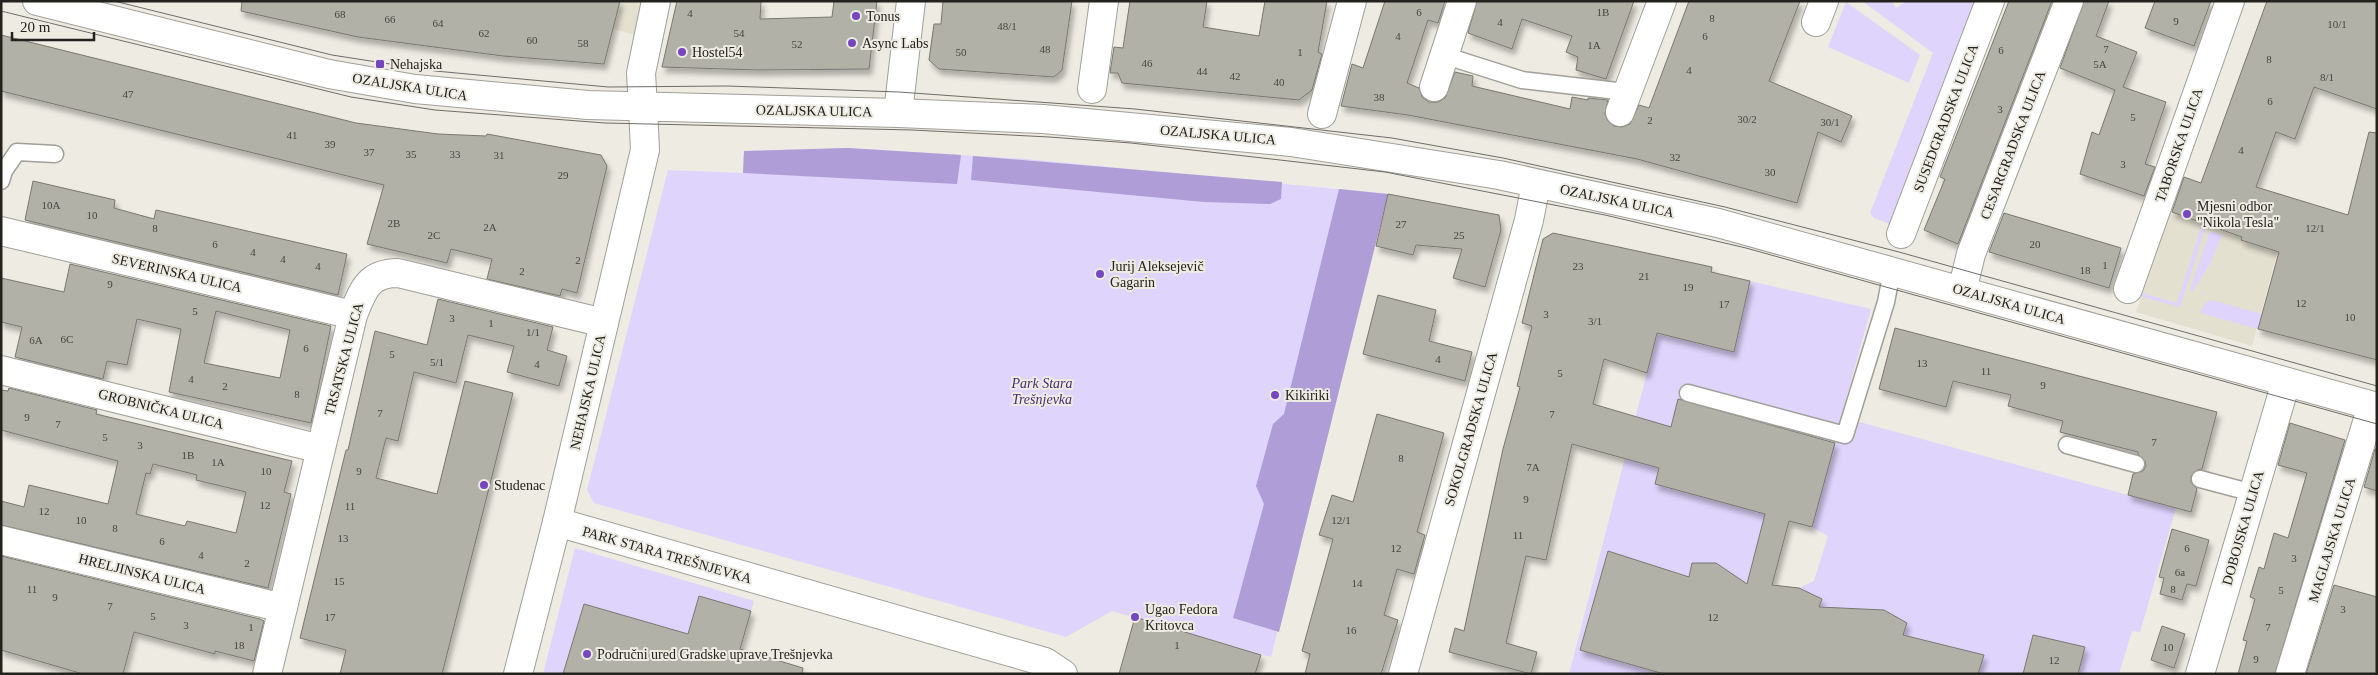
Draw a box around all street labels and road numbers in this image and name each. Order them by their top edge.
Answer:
street label: SUSEDGRADSKA ULICA [1911,41,1982,194]
street label: CESARGRADSKA ULICA [1978,68,2049,222]
street label: OZALJSKA ULICA [351,70,469,104]
street label: TABORSKA ULICA [2152,85,2206,204]
street label: OZALJSKA ULICA [756,102,873,120]
street label: OZALJSKA ULICA [1159,122,1277,148]
street label: OZALJSKA ULICA [1559,182,1676,221]
street label: SEVERINSKA ULICA [111,251,244,295]
street label: OZALJSKA ULICA [1951,281,2068,327]
street label: TRSATSKA ULICA [322,300,367,417]
street label: NEHAJSKA ULICA [567,332,609,451]
street label: SOKOLGRADSKA ULICA [1442,349,1500,508]
street label: GROBNIČKA ULICA [97,385,226,432]
street label: DOBOJSKA ULICA [2219,468,2267,587]
street label: MAGLAJSKA ULICA [2306,475,2358,604]
street label: PARK STARA TREŠNJEVKA [581,523,755,587]
street label: HRELJINSKA ULICA [77,551,208,597]

